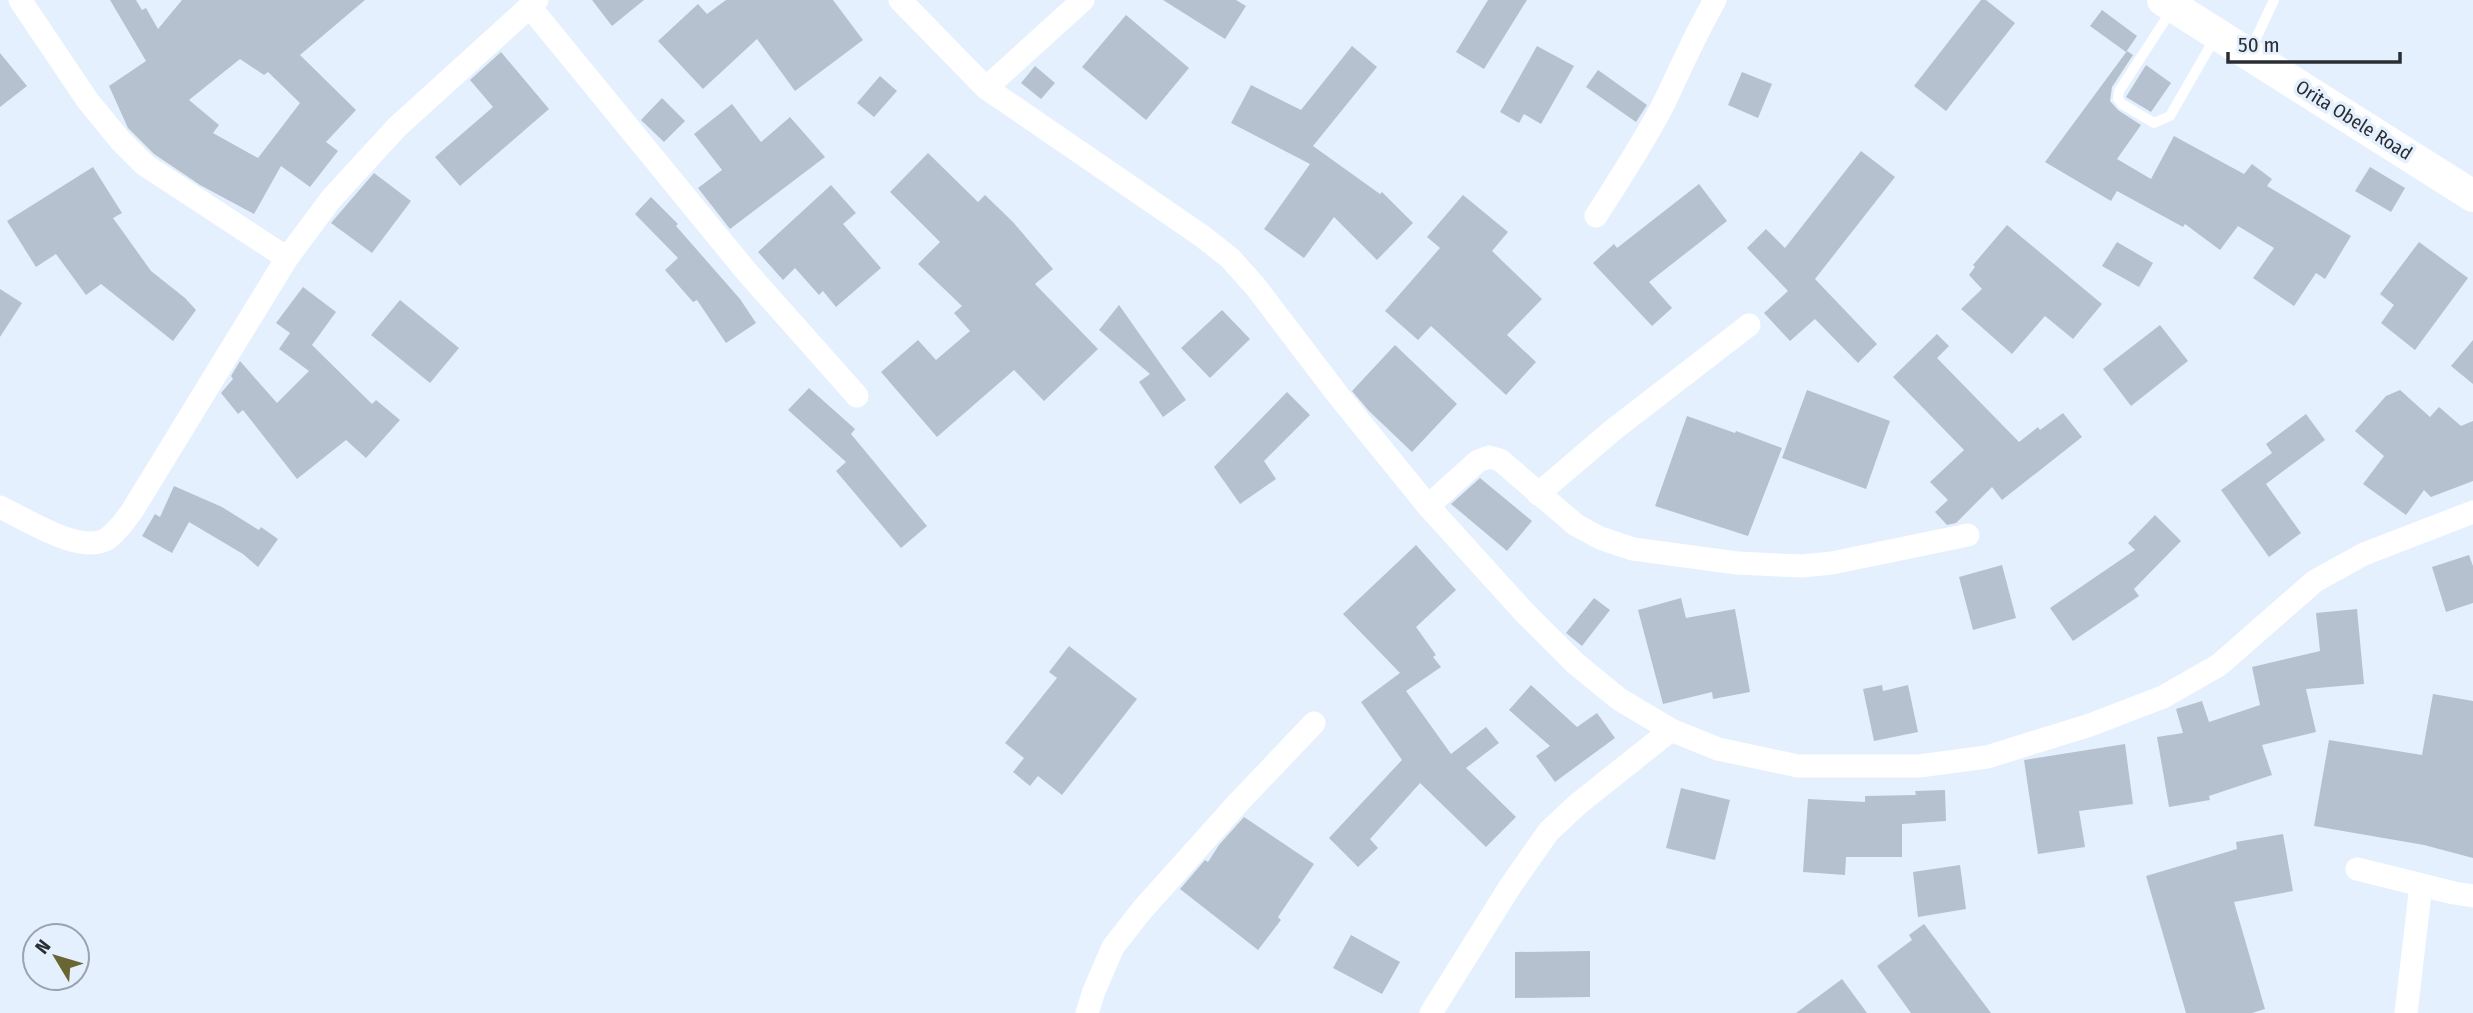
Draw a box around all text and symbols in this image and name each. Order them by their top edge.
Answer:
scale bar [2228,21,2400,65]
text: 50 m [2238,32,2280,58]
street label: Orita Obele Road [2292,75,2416,165]
north arrow [21,922,91,992]
text: N [30,935,56,958]

